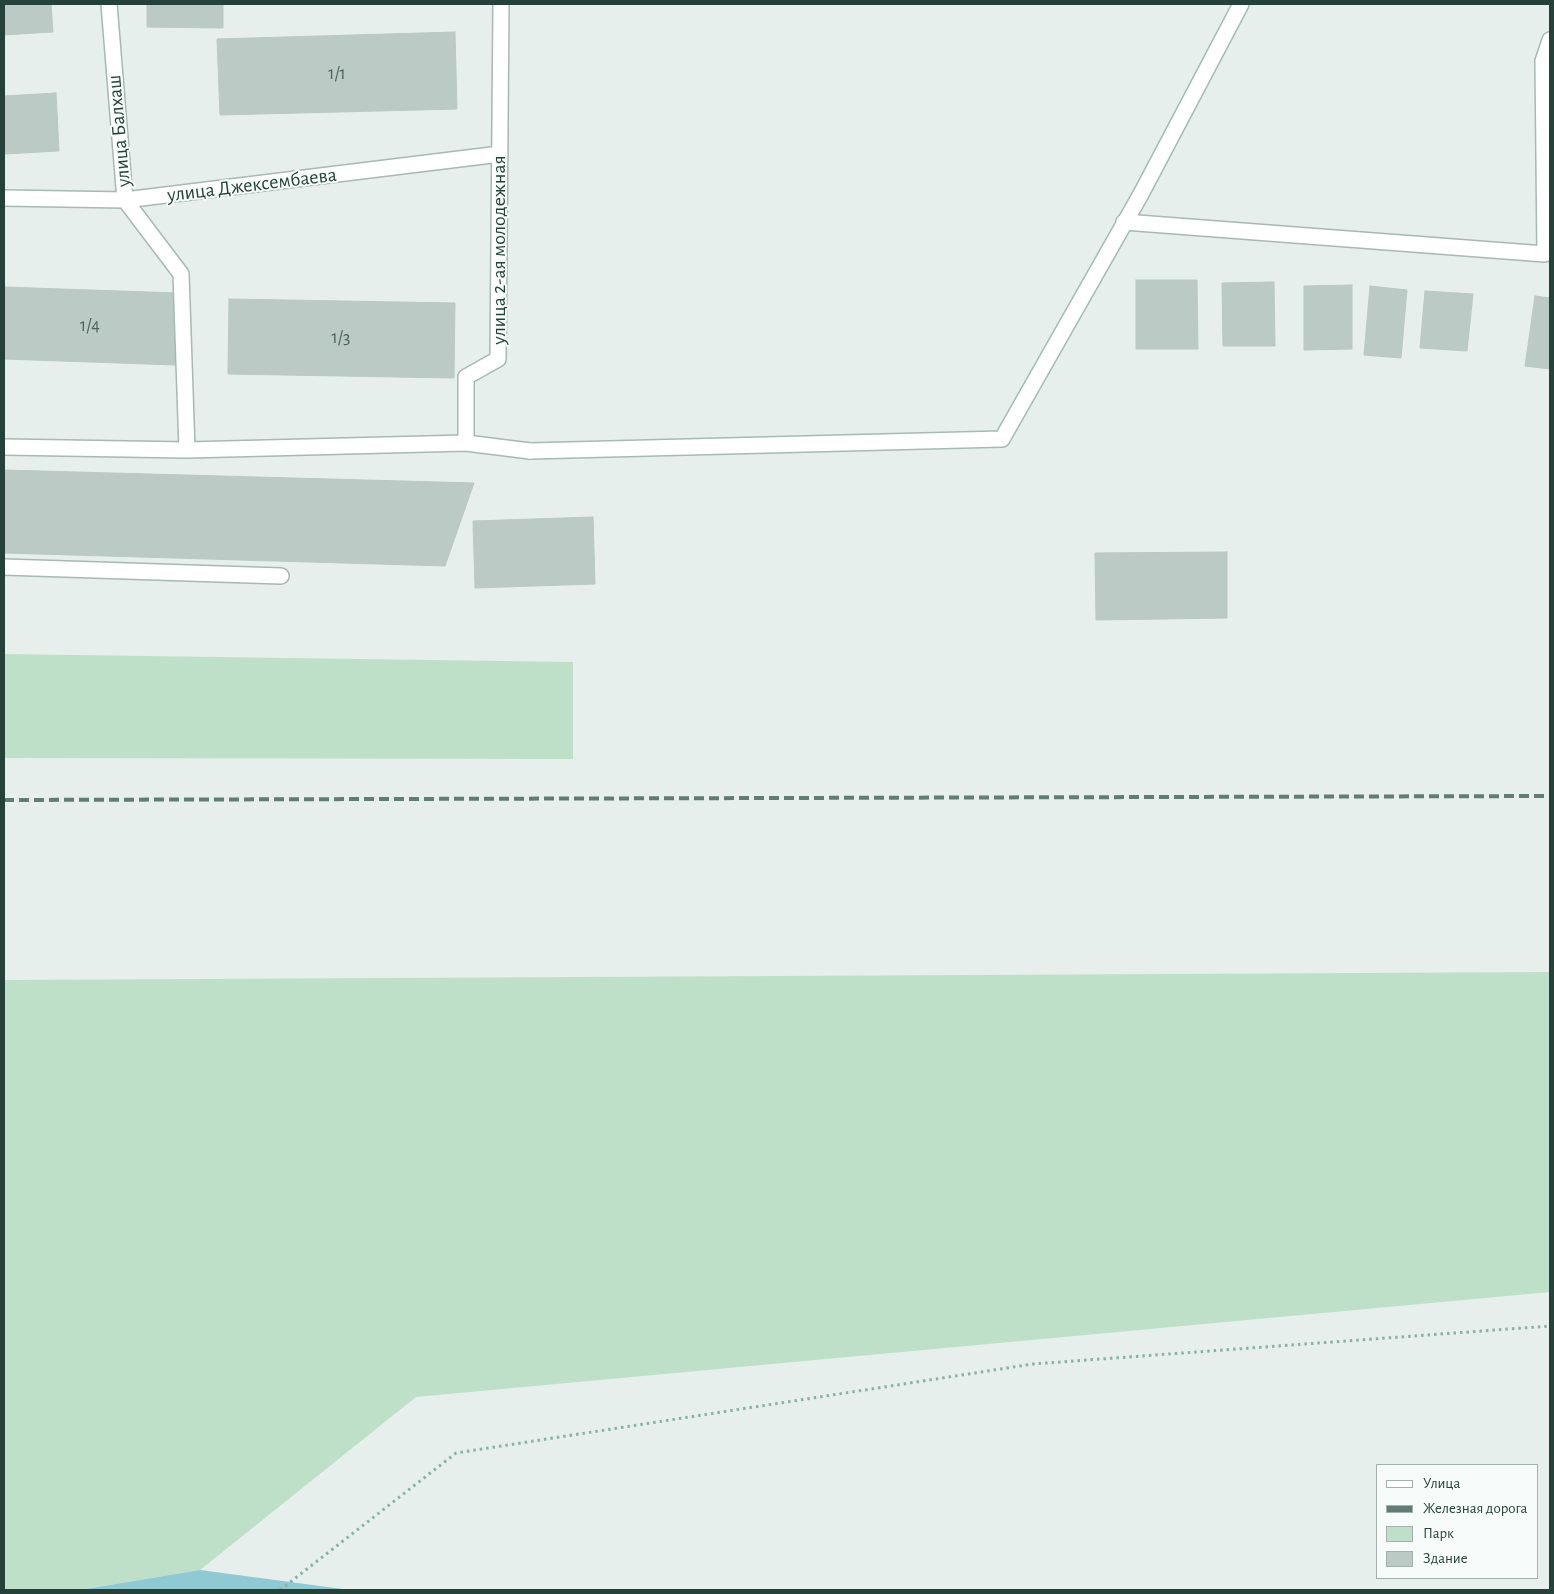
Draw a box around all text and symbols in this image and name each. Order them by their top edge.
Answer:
house number: 1/1 [328,63,346,85]
street label: улица Балхаш [102,74,136,188]
street label: улица 2-ая молодежная [487,155,511,345]
street label: улица Джексембаева [166,163,338,207]
house number: 1/4 [80,315,100,337]
house number: 1/3 [332,327,350,349]
legend [1376,1464,1539,1579]
text: Улица [1423,1476,1460,1491]
text: Железная дорога [1423,1501,1527,1516]
text: Парк [1423,1526,1454,1541]
text: Здание [1423,1551,1468,1566]

